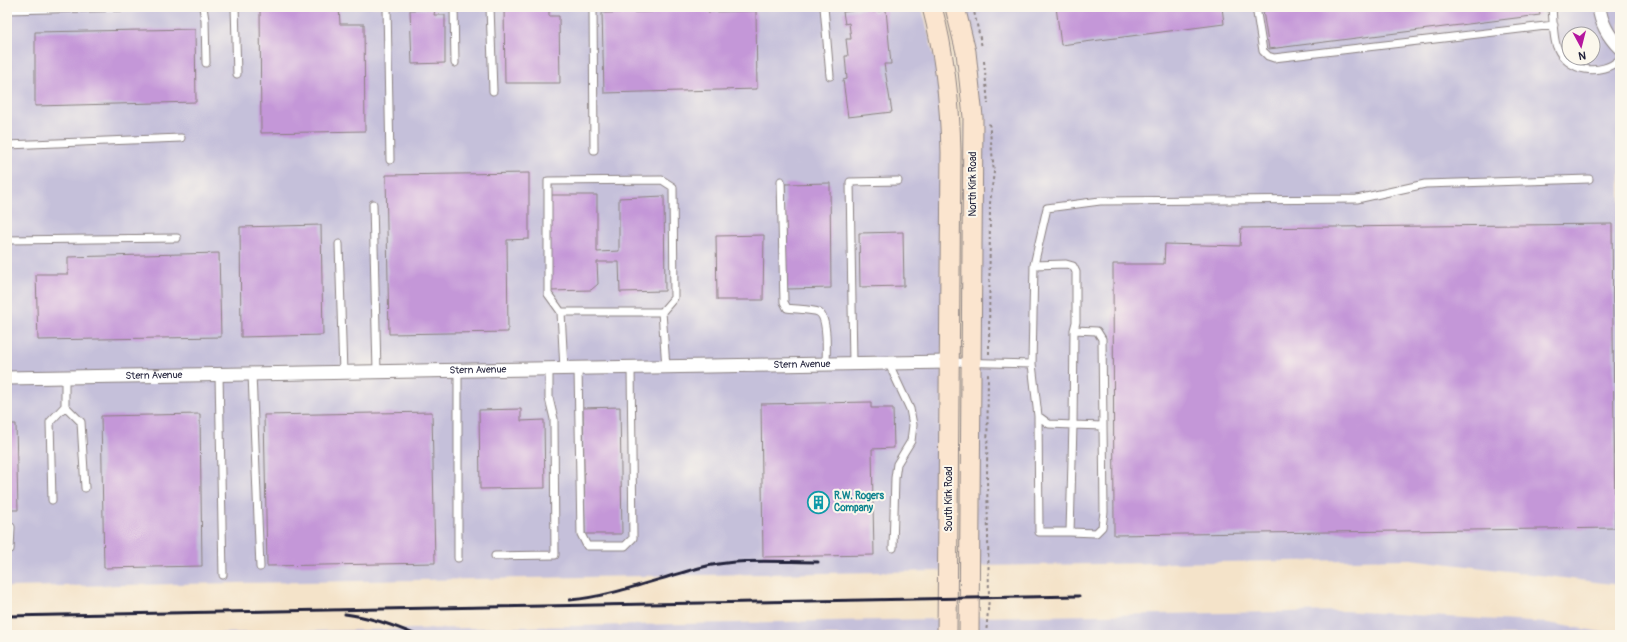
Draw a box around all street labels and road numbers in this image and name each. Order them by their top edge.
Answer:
street label: North Kirk Road [967,151,979,217]
street label: Stern Avenue [773,358,831,371]
street label: Stern Avenue [449,364,507,376]
street label: Stern Avenue [125,369,183,382]
street label: South Kirk Road [943,466,955,532]

